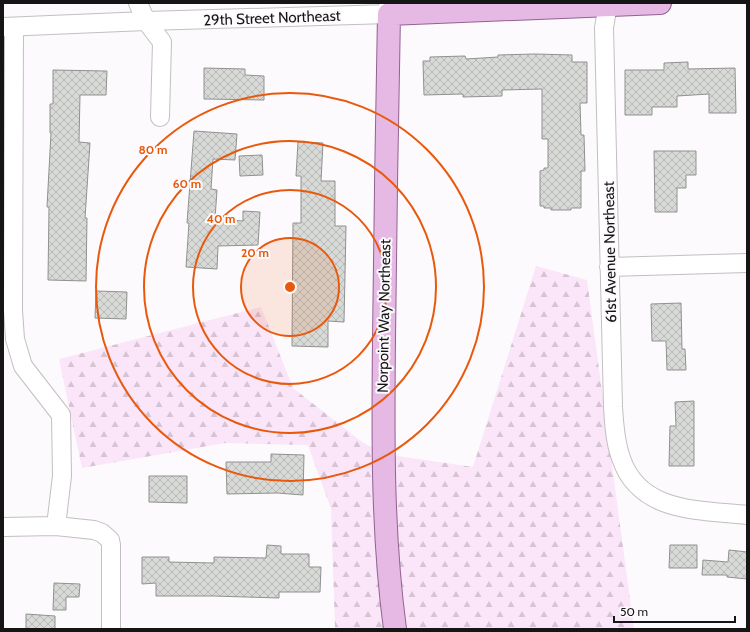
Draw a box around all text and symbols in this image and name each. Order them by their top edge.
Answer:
street label: 29th Street Northeast [203,7,341,29]
text: 80 m [139,142,167,157]
text: 60 m [173,176,201,191]
street label: 61st Avenue Northeast [600,181,620,323]
text: 40 m [206,211,236,226]
street label: Norpoint Way Northeast [374,239,394,393]
text: 20 m [241,245,269,260]
centre of rings [283,280,297,294]
scale bar [614,598,735,624]
text: 50 m [620,604,648,619]

